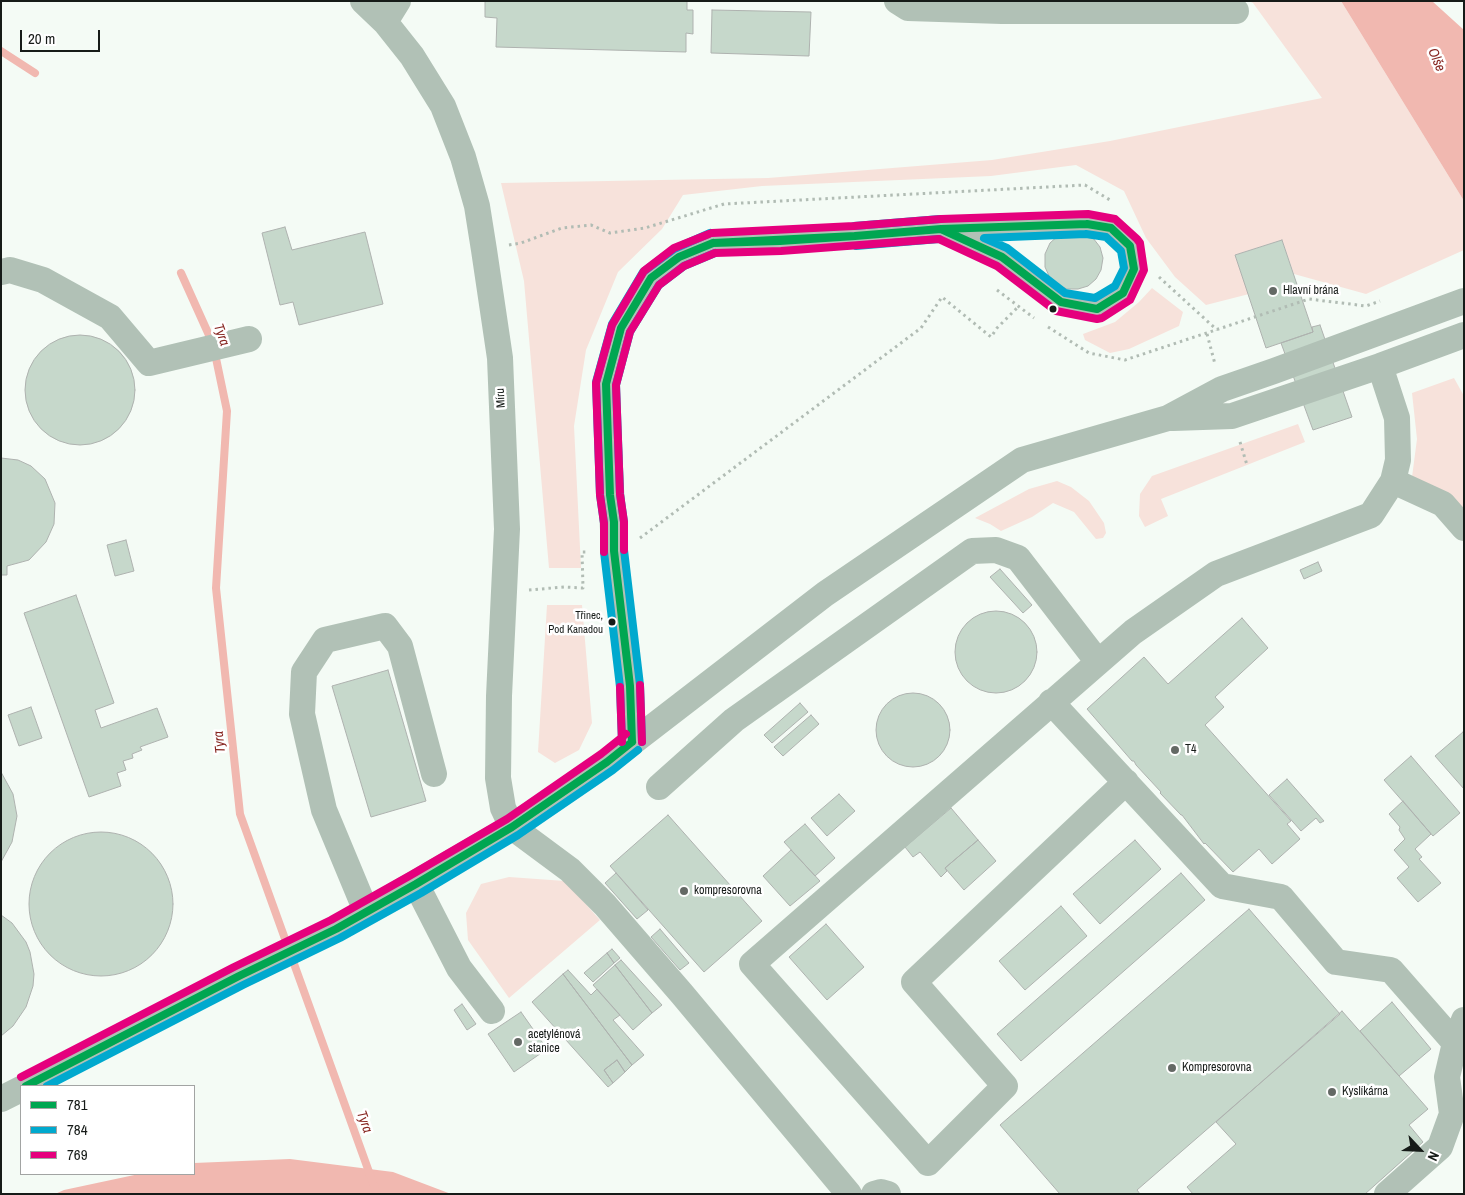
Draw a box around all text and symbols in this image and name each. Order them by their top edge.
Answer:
scale bar [22,20,102,52]
text: 20 m [28,28,55,49]
water label: Olše [1424,46,1448,74]
place label: Hlavní brána [1283,284,1339,298]
marker: Hlavní brána [1267,285,1279,297]
unlabelled marker [1048,304,1058,314]
water label: Tyra [209,322,233,348]
street label: Míru [493,388,509,408]
place label: Třinec, Pod Kanadou [548,609,603,635]
marker: Třinec, Pod Kanadou [607,617,617,627]
water label: Tyra [210,730,230,754]
place label: T4 [1185,743,1196,757]
marker: T4 [1169,744,1181,756]
place label: kompresorovna [694,884,762,898]
marker: kompresorovna [678,885,690,897]
place label: acetylénová stanice [528,1028,581,1056]
marker: acetylénová stanice [512,1036,524,1048]
place label: Kompresorovna [1182,1061,1251,1075]
marker: Kompresorovna [1166,1062,1178,1074]
legend [20,1085,195,1175]
place label: Kyslíkárna [1342,1085,1388,1099]
marker: Kyslíkárna [1326,1086,1338,1098]
text: 781 [67,1094,88,1115]
water label: Tyra [352,1109,376,1135]
text: 784 [67,1119,88,1140]
north arrow [1395,1125,1445,1175]
text: 769 [67,1144,88,1165]
text: N [1424,1149,1444,1164]

